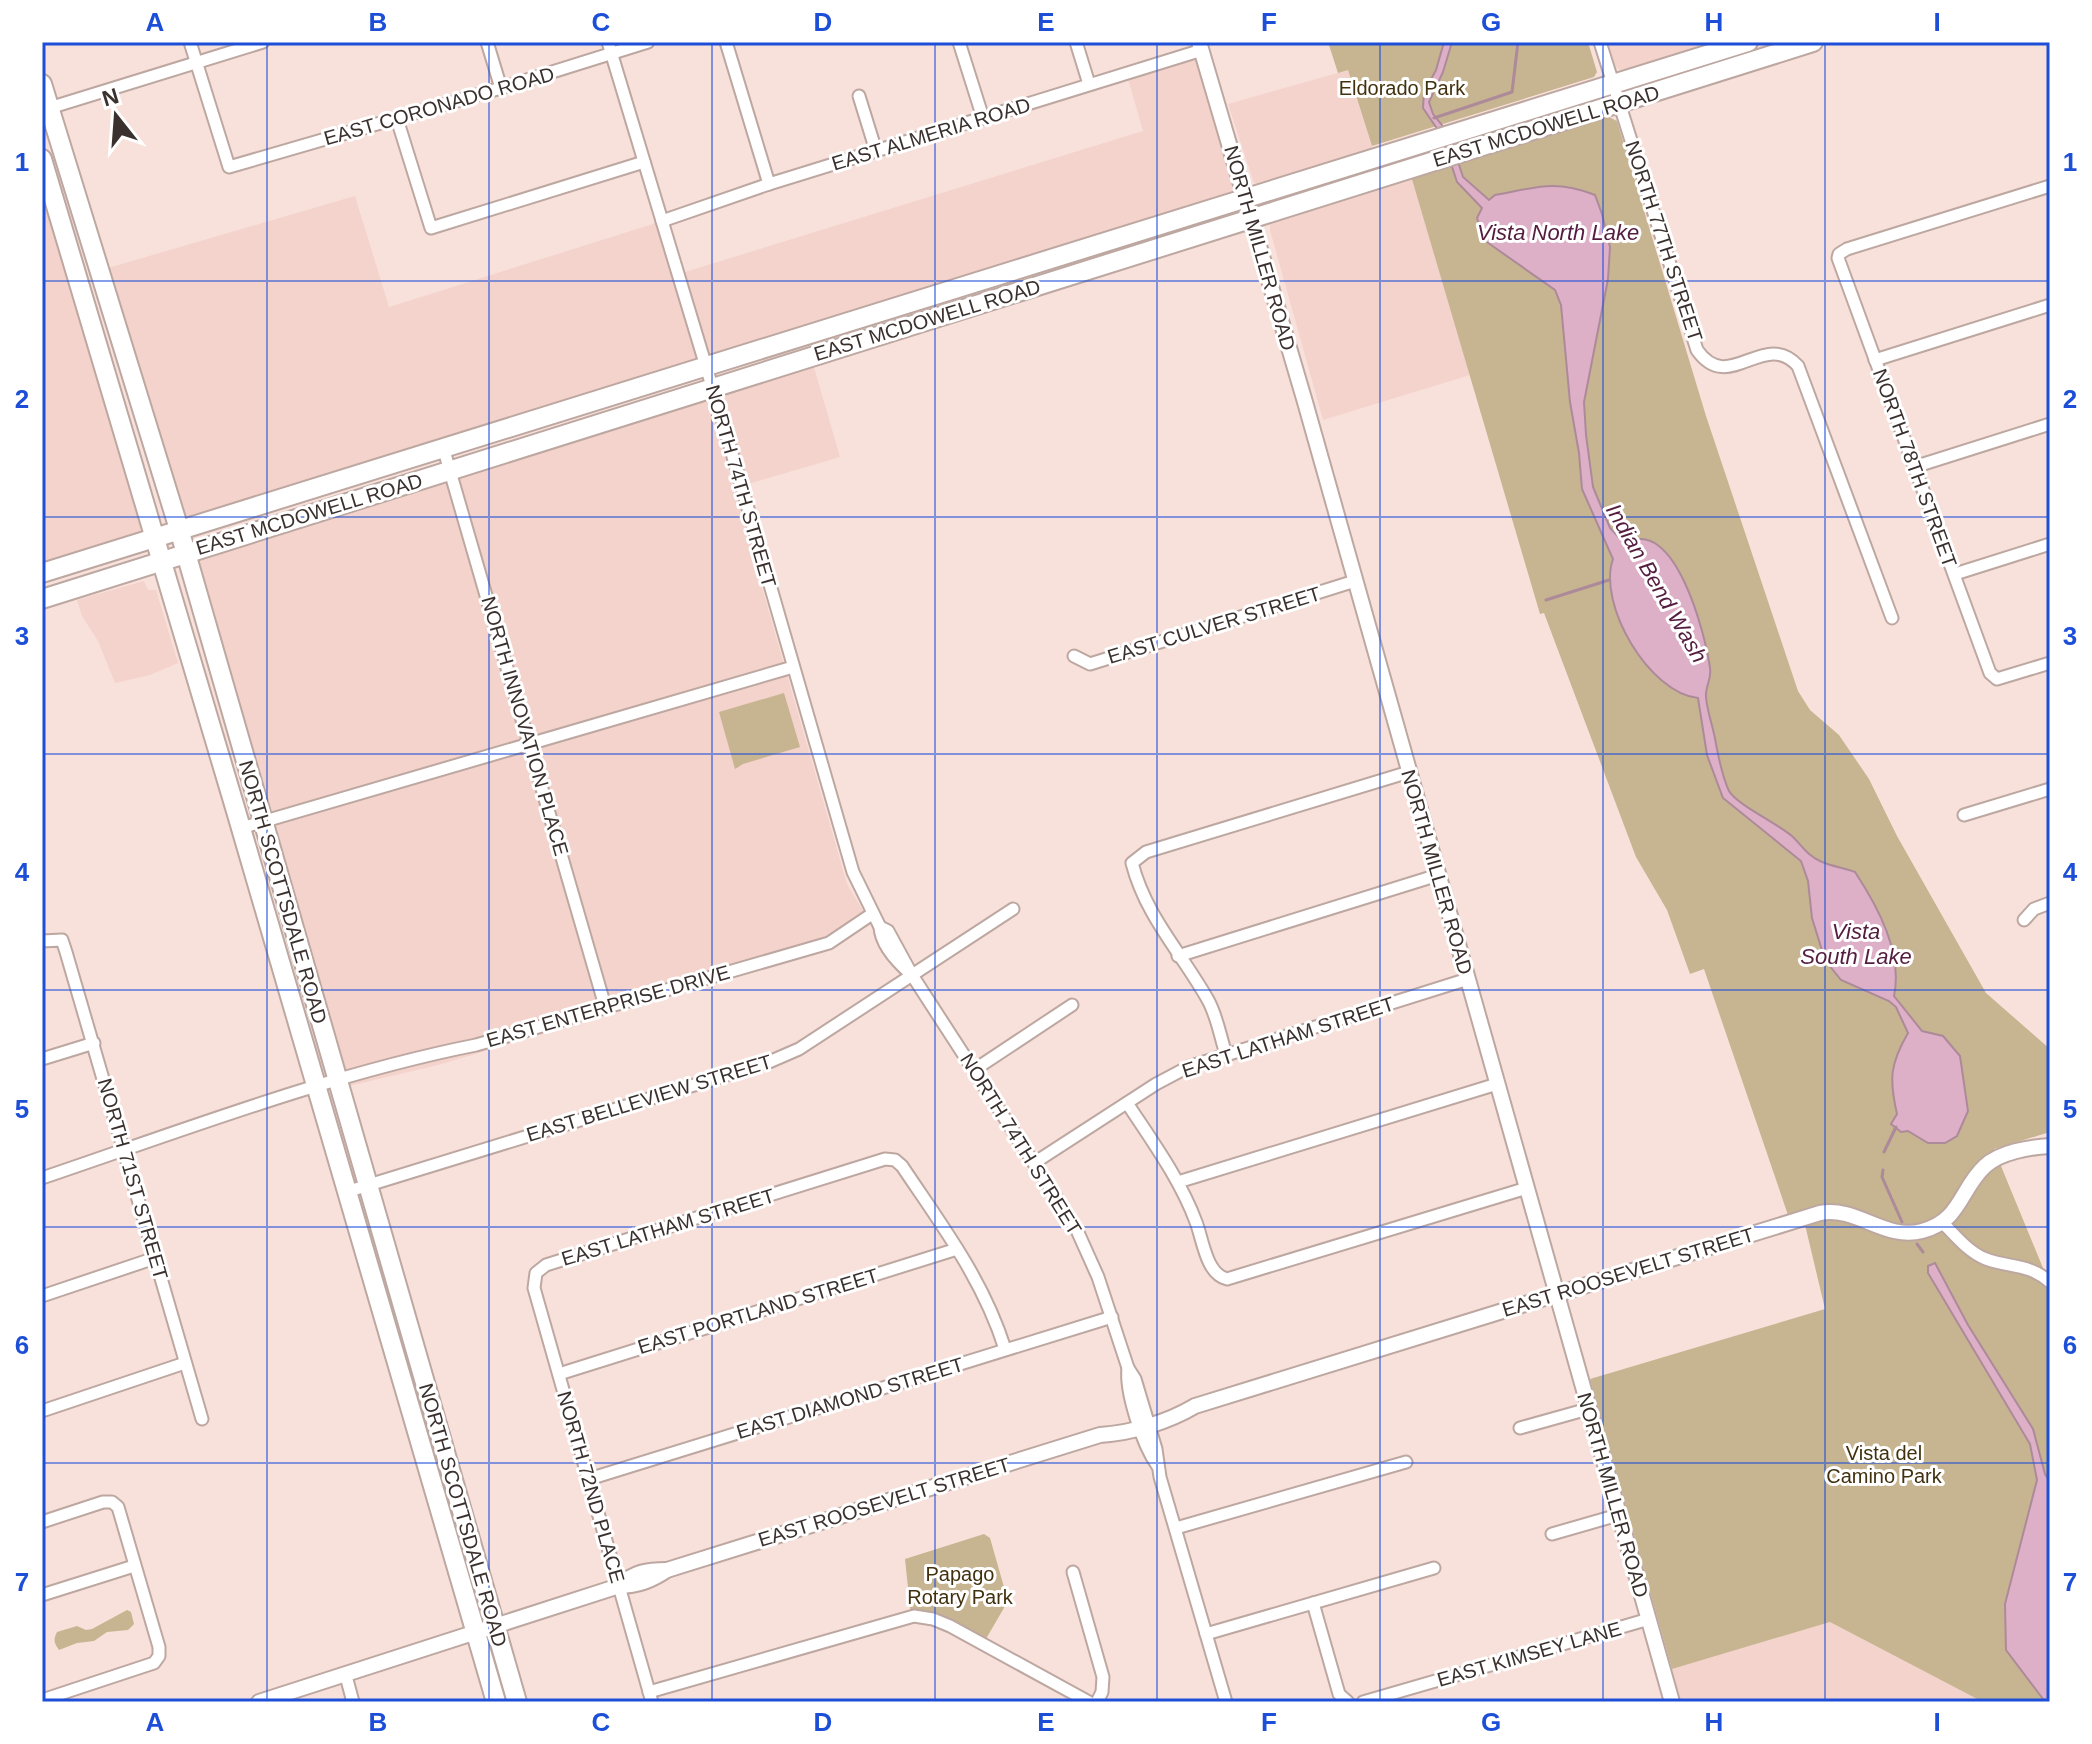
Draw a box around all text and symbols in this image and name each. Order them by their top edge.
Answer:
text: A [146,7,165,37]
text: B [369,7,387,37]
text: C [592,7,611,37]
text: D [814,7,832,37]
text: E [1037,7,1055,37]
text: F [1261,7,1277,37]
text: G [1481,7,1501,37]
text: H [1705,7,1723,37]
text: I [1933,7,1941,37]
street label: EAST CORONADO ROAD [321,63,557,149]
north arrow [76,76,156,156]
park label: Eldorado Park [1339,77,1466,99]
street label: EAST MCDOWELL ROAD [1430,81,1662,171]
text: N [99,83,122,112]
street label: EAST ALMERIA ROAD [829,93,1033,175]
street label: NORTH 77TH STREET [1621,138,1707,344]
street label: NORTH MILLER ROAD [1220,143,1300,353]
text: 1 [15,147,29,177]
text: 1 [2063,147,2077,177]
water label: Vista North Lake [1477,220,1639,245]
street label: EAST MCDOWELL ROAD [811,275,1043,365]
street label: NORTH 78TH STREET [1869,366,1961,570]
street label: NORTH 74TH STREET [702,382,780,590]
text: 2 [15,384,29,414]
text: 2 [2063,384,2077,414]
street label: EAST MCDOWELL ROAD [193,469,425,559]
water label: Indian Bend Wash [1601,499,1712,667]
street label: EAST CULVER STREET [1105,582,1323,668]
street label: NORTH INNOVATION PLACE [477,594,573,858]
text: 3 [15,621,29,651]
text: 3 [2063,621,2077,651]
street label: NORTH SCOTTSDALE ROAD [235,758,331,1026]
street label: NORTH MILLER ROAD [1397,767,1477,977]
text: 4 [15,857,30,887]
text: 4 [2063,857,2078,887]
water label: Vista South Lake [1800,919,1912,969]
street label: EAST ENTERPRISE DRIVE [484,961,732,1051]
street label: EAST LATHAM STREET [1179,992,1397,1082]
street label: NORTH 74TH STREET [956,1049,1086,1239]
street label: EAST BELLEVIEW STREET [524,1050,774,1146]
street label: NORTH 71ST STREET [94,1076,172,1282]
text: 5 [15,1094,29,1124]
text: 5 [2063,1094,2077,1124]
street label: EAST LATHAM STREET [559,1184,777,1270]
street label: EAST ROOSEVELT STREET [1499,1223,1757,1321]
street label: EAST PORTLAND STREET [635,1264,881,1358]
text: 6 [15,1330,29,1360]
text: 6 [2063,1330,2077,1360]
street label: EAST DIAMOND STREET [734,1353,966,1443]
street label: NORTH SCOTTSDALE ROAD [415,1381,511,1649]
street label: NORTH 72ND PLACE [553,1389,629,1585]
street label: NORTH MILLER ROAD [1573,1390,1653,1600]
park label: Vista del Camino Park [1826,1442,1943,1487]
street label: EAST ROOSEVELT STREET [755,1453,1013,1551]
park label: Papago Rotary Park [907,1563,1014,1608]
text: 7 [15,1567,29,1597]
text: 7 [2063,1567,2077,1597]
street label: EAST KIMSEY LANE [1434,1617,1624,1691]
text: A [146,1707,165,1737]
text: B [369,1707,387,1737]
text: C [592,1707,611,1737]
text: D [814,1707,832,1737]
text: E [1037,1707,1055,1737]
text: F [1261,1707,1277,1737]
text: G [1481,1707,1501,1737]
text: H [1705,1707,1723,1737]
text: I [1933,1707,1941,1737]

